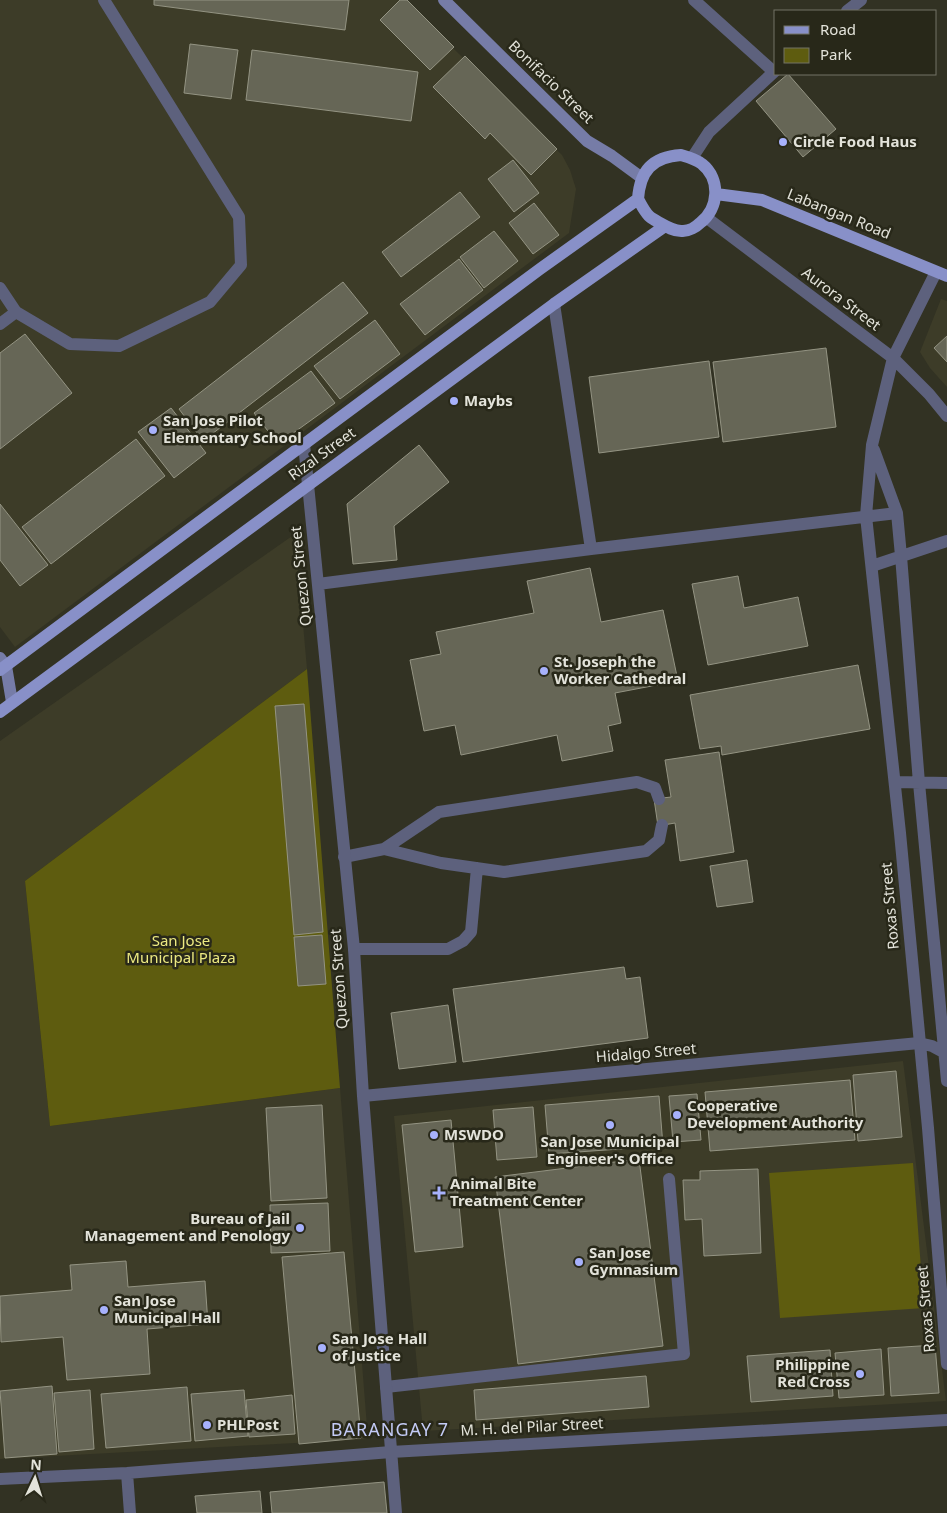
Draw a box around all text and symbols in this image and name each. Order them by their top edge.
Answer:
legend [774,10,937,75]
text: Road [820,19,856,39]
street label: Bonifacio Street [505,35,599,128]
text: Park [820,44,852,64]
place label: Circle Food Haus [793,131,917,151]
marker: Circle Food Haus [777,136,789,148]
street label: Labangan Road [785,183,894,243]
street label: Aurora Street [798,262,886,335]
place label: Maybs [464,390,513,410]
marker: Maybs [448,395,460,407]
place label: San Jose Pilot Elementary School [163,410,302,447]
street label: Rizal Street [284,422,359,484]
marker: San Jose Pilot Elementary School [147,424,159,436]
street label: Quezon Street [285,525,315,627]
place label: St. Joseph the Worker Cathedral [554,651,686,688]
marker: St. Joseph the Worker Cathedral [538,665,550,677]
street label: Roxas Street [875,861,903,951]
street label: Quezon Street [324,928,351,1030]
park label: San Jose Municipal Plaza [126,930,236,967]
street label: Hidalgo Street [595,1038,697,1066]
place label: Cooperative Development Authority [687,1095,864,1132]
marker: Cooperative Development Authority [671,1109,683,1121]
marker: San Jose Municipal Engineer's Office [604,1119,616,1131]
place label: MSWDO [444,1124,504,1144]
marker: MSWDO [428,1129,440,1141]
place label: San Jose Municipal Engineer's Office [541,1131,679,1168]
place label: Animal Bite Treatment Center [450,1173,583,1210]
marker: Animal Bite Treatment Center [432,1186,446,1200]
place label: Bureau of Jail Management and Penology [85,1208,290,1245]
marker: Bureau of Jail Management and Penology [294,1222,306,1234]
place label: San Jose Gymnasium [589,1242,678,1279]
marker: San Jose Gymnasium [573,1256,585,1268]
street label: Roxas Street [911,1264,939,1354]
place label: San Jose Municipal Hall [114,1290,221,1327]
marker: San Jose Municipal Hall [98,1304,110,1316]
place label: San Jose Hall of Justice [332,1328,427,1365]
marker: San Jose Hall of Justice [316,1342,328,1354]
place label: Philippine Red Cross [775,1354,850,1391]
marker: Philippine Red Cross [854,1368,866,1380]
street label: M. H. del Pilar Street [460,1412,605,1440]
place label: PHLPost [217,1414,279,1434]
district label: BARANGAY 7 [331,1417,449,1441]
marker: PHLPost [201,1419,213,1431]
north arrow [10,1453,60,1503]
text: N [30,1455,42,1474]

